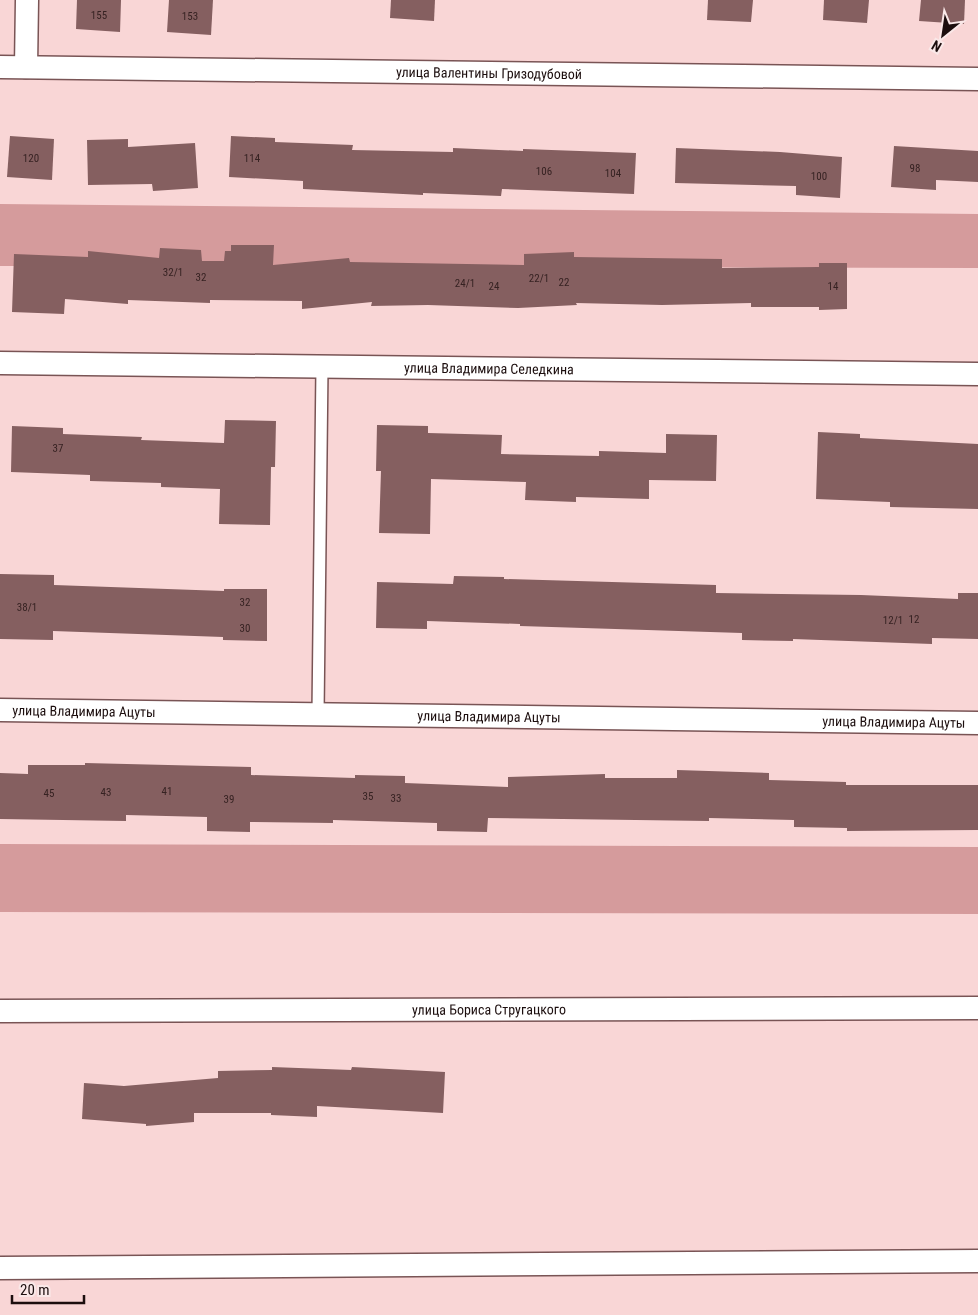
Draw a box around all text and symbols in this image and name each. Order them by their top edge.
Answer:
house number: 155 [91,9,107,22]
house number: 153 [182,10,198,23]
north arrow [918,10,968,60]
text: N [929,37,944,55]
street label: улица Валентины Гризодубовой [396,64,582,82]
house number: 120 [23,152,39,165]
house number: 114 [244,152,261,165]
house number: 98 [910,162,920,175]
house number: 106 [536,165,552,178]
house number: 104 [605,167,622,180]
house number: 100 [811,170,827,183]
house number: 32/1 [163,266,183,279]
house number: 32 [196,271,206,284]
house number: 22/1 [529,272,549,285]
house number: 22 [559,276,569,289]
house number: 24/1 [455,277,475,290]
house number: 24 [489,280,500,293]
house number: 14 [828,280,839,293]
street label: улица Владимира Селедкина [404,360,574,377]
house number: 37 [53,442,63,455]
house number: 32 [240,596,250,609]
house number: 38/1 [17,601,37,614]
house number: 12 [909,613,919,626]
house number: 12/1 [883,614,903,627]
house number: 30 [240,622,250,635]
street label: улица Владимира Ацуты [12,702,156,720]
street label: улица Владимира Ацуты [417,708,561,725]
street label: улица Владимира Ацуты [822,713,966,731]
house number: 41 [162,785,172,798]
house number: 43 [101,786,111,799]
house number: 45 [44,787,54,800]
house number: 35 [363,790,373,803]
house number: 33 [391,792,401,805]
house number: 39 [224,793,234,806]
street label: улица Бориса Стругацкого [412,1001,566,1018]
scale bar [12,1272,85,1304]
text: 20 m [20,1281,50,1299]

